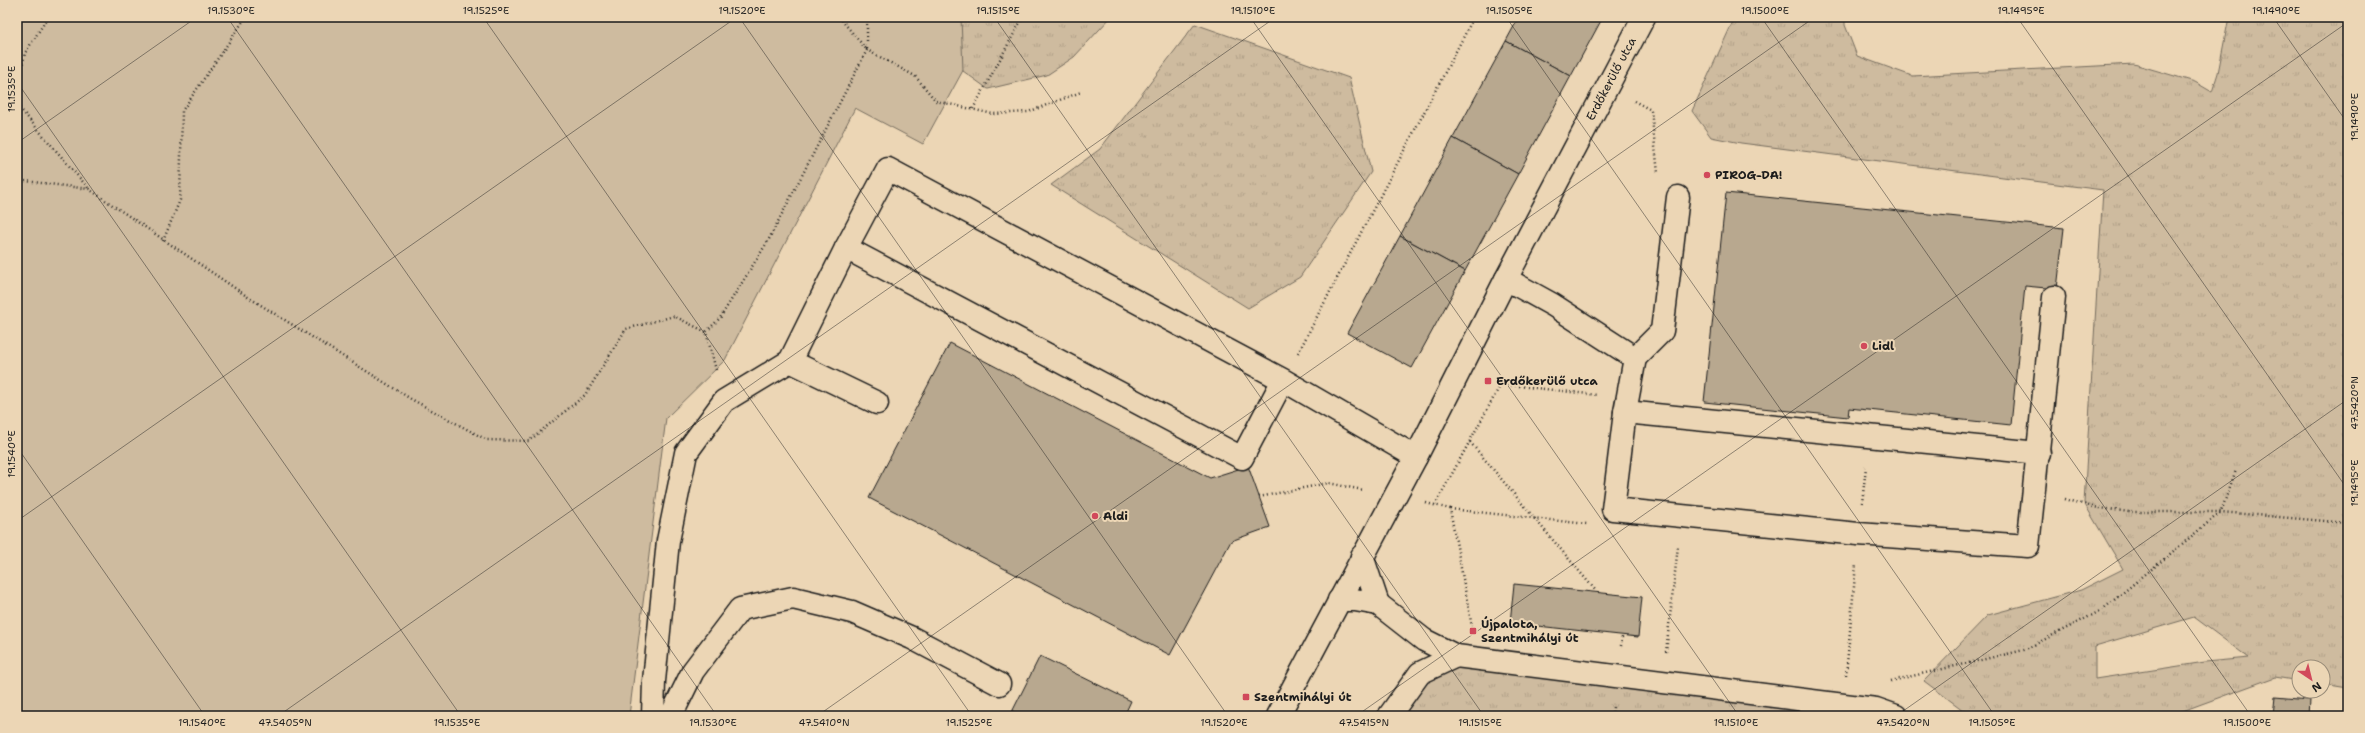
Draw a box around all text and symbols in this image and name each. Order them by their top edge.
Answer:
text: 19.1530°E [207,4,255,17]
text: 19.1525°E [463,4,509,17]
text: 19.1520°E [718,4,766,17]
text: 19.1515°E [976,4,1020,17]
text: 19.1510°E [1231,4,1275,17]
text: 19.1505°E [1486,4,1532,17]
text: 19.1500°E [1741,4,1789,17]
text: 19.1495°E [1997,4,2045,17]
text: 19.1490°E [2252,4,2300,17]
street label: Erdőkerülő utca [1582,34,1640,123]
text: 19.1535°E [5,66,18,112]
text: 19.1490°E [2348,93,2361,141]
place label: PIROG-DA! [1715,167,1782,183]
marker: PIROG-DA! [1702,170,1712,180]
place label: Lidl [1872,338,1894,354]
marker: Lidl [1859,341,1869,351]
place label: Erdőkerülő utca [1496,373,1599,389]
marker: Erdőkerülő utca [1483,376,1493,386]
text: 47.5420°N [2348,376,2361,430]
text: 19.1540°E [5,430,18,478]
text: 19.1495°E [2348,459,2361,507]
place label: Aldi [1103,508,1128,524]
marker: Aldi [1090,511,1100,521]
place label: Újpalota, Szentmihályi út [1481,616,1579,646]
marker: Újpalota, Szentmihályi út [1468,626,1478,636]
north arrow [2291,659,2331,699]
text: N [2308,678,2324,696]
place label: Szentmihályi út [1254,689,1352,705]
marker: Szentmihályi út [1241,692,1251,702]
text: 19.1540°E [178,716,226,729]
text: 47.5405°N [258,716,312,729]
text: 19.1535°E [434,716,480,729]
text: 19.1530°E [689,716,737,729]
text: 47.5410°N [798,716,850,729]
text: 19.1525°E [946,716,992,729]
text: 19.1520°E [1200,716,1248,729]
text: 47.5415°N [1339,716,1389,729]
text: 19.1515°E [1458,716,1502,729]
text: 19.1510°E [1714,716,1758,729]
text: 47.5420°N [1876,716,1930,729]
text: 19.1505°E [1969,716,2015,729]
text: 19.1500°E [2223,716,2271,729]

